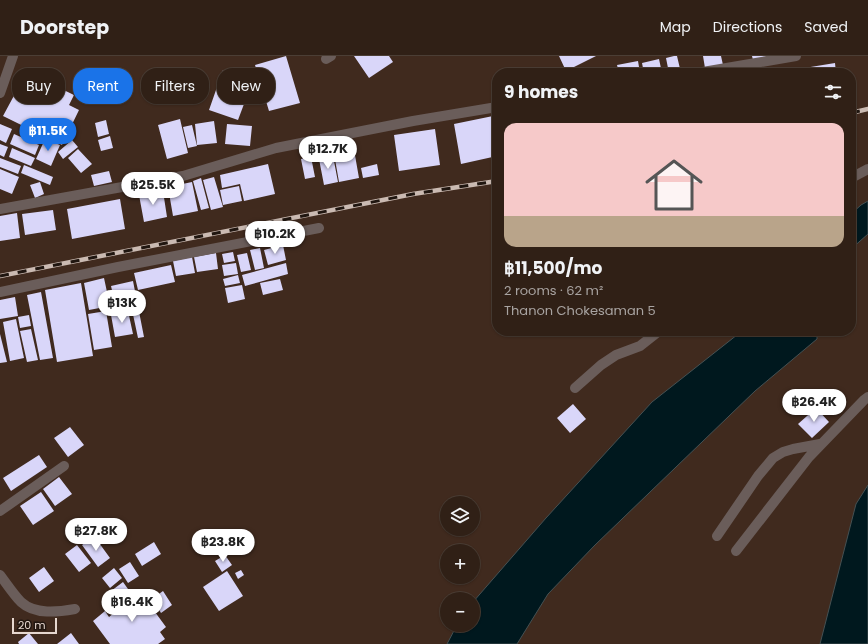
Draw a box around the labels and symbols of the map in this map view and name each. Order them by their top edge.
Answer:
pin: ฿11.5K [15,118,81,152]
pin: ฿12.7K [295,136,361,170]
pin: ฿25.5K [120,172,186,206]
pin: ฿10.2K [242,221,308,255]
pin: ฿13K [98,290,146,324]
pin: ฿26.4K [781,389,847,423]
pin: ฿27.8K [63,518,129,552]
pin: ฿23.8K [190,529,256,563]
pin: ฿16.4K [99,589,165,623]
scale bar [12,616,57,635]

